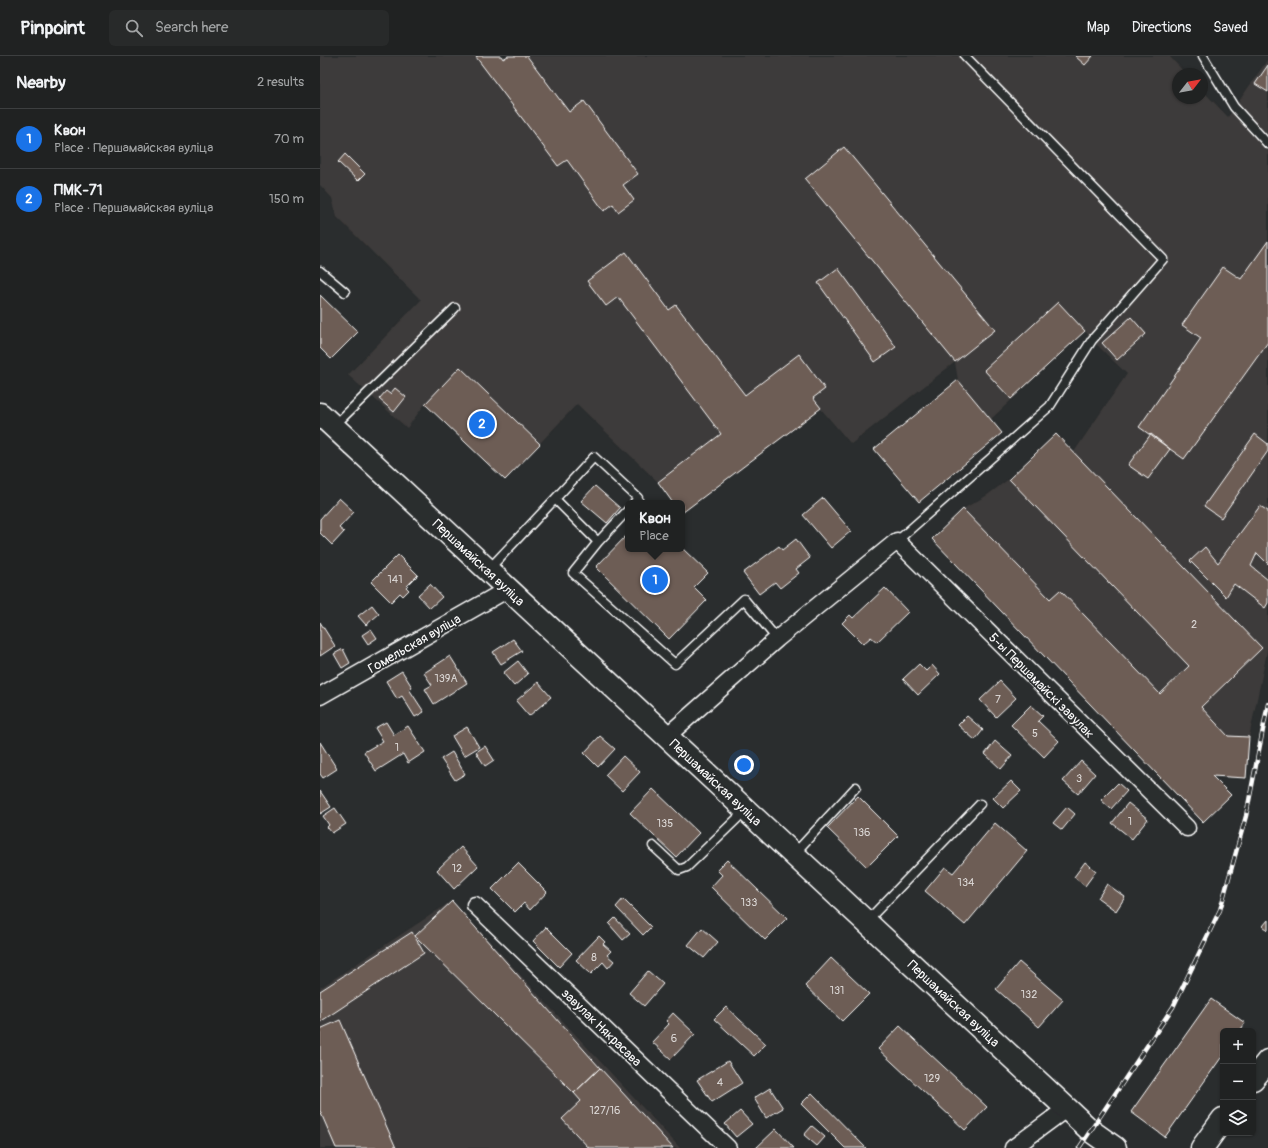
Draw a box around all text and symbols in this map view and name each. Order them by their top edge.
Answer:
search box [109,10,389,46]
text: Pinpoint [20,16,85,40]
icon: search [123,17,145,39]
text: Search here [155,18,228,37]
text: Map [1087,19,1110,36]
text: Directions [1132,19,1191,36]
text: Saved [1213,19,1248,36]
north arrow [1172,68,1208,104]
text: Nearby [16,72,65,93]
text: 2 results [257,74,304,90]
text: Квон [54,121,86,140]
text: 1 [26,131,32,147]
text: 70 m [274,131,304,147]
text: Place · Першамайская вуліца [54,140,213,156]
text: ПМК-71 [54,181,103,200]
text: 2 [25,191,33,207]
text: 150 m [269,191,304,207]
text: Place · Першамайская вуліца [54,200,213,216]
pin: 2 [469,409,495,439]
popup [625,500,685,552]
text: Квон [639,509,671,528]
street label: Першамайская вуліца [429,516,528,610]
text: Place [639,528,669,544]
pin: 1 [642,565,668,595]
house number: 141 [388,573,402,586]
street label: Гомельская вуліца [365,611,464,677]
house number: 2 [1191,618,1197,631]
street label: 5-ы Першамайскі завулак [986,629,1098,741]
house number: 139А [434,672,458,685]
house number: 7 [995,693,1001,706]
house number: 5 [1032,726,1038,740]
street label: Першамайская вуліца [666,736,765,830]
house number: 1 [395,741,399,754]
your location [734,755,754,775]
house number: 3 [1076,772,1082,785]
house number: 1 [1128,815,1132,828]
house number: 135 [657,817,673,830]
house number: 136 [854,826,870,839]
house number: 12 [452,862,462,875]
house number: 134 [958,876,975,889]
house number: 133 [741,896,757,909]
house number: 8 [591,951,597,964]
street label: Першамайская вуліца [904,957,1003,1051]
house number: 131 [830,984,844,997]
street label: завулак Някрасава [558,985,645,1070]
house number: 132 [1021,988,1037,1001]
map controls [1220,1028,1256,1136]
button: + [1220,1028,1256,1064]
house number: 6 [671,1032,677,1045]
button: − [1220,1064,1256,1100]
house number: 129 [924,1072,940,1085]
house number: 4 [717,1076,724,1089]
button: layers [1220,1100,1256,1136]
house number: 127/16 [590,1104,620,1117]

